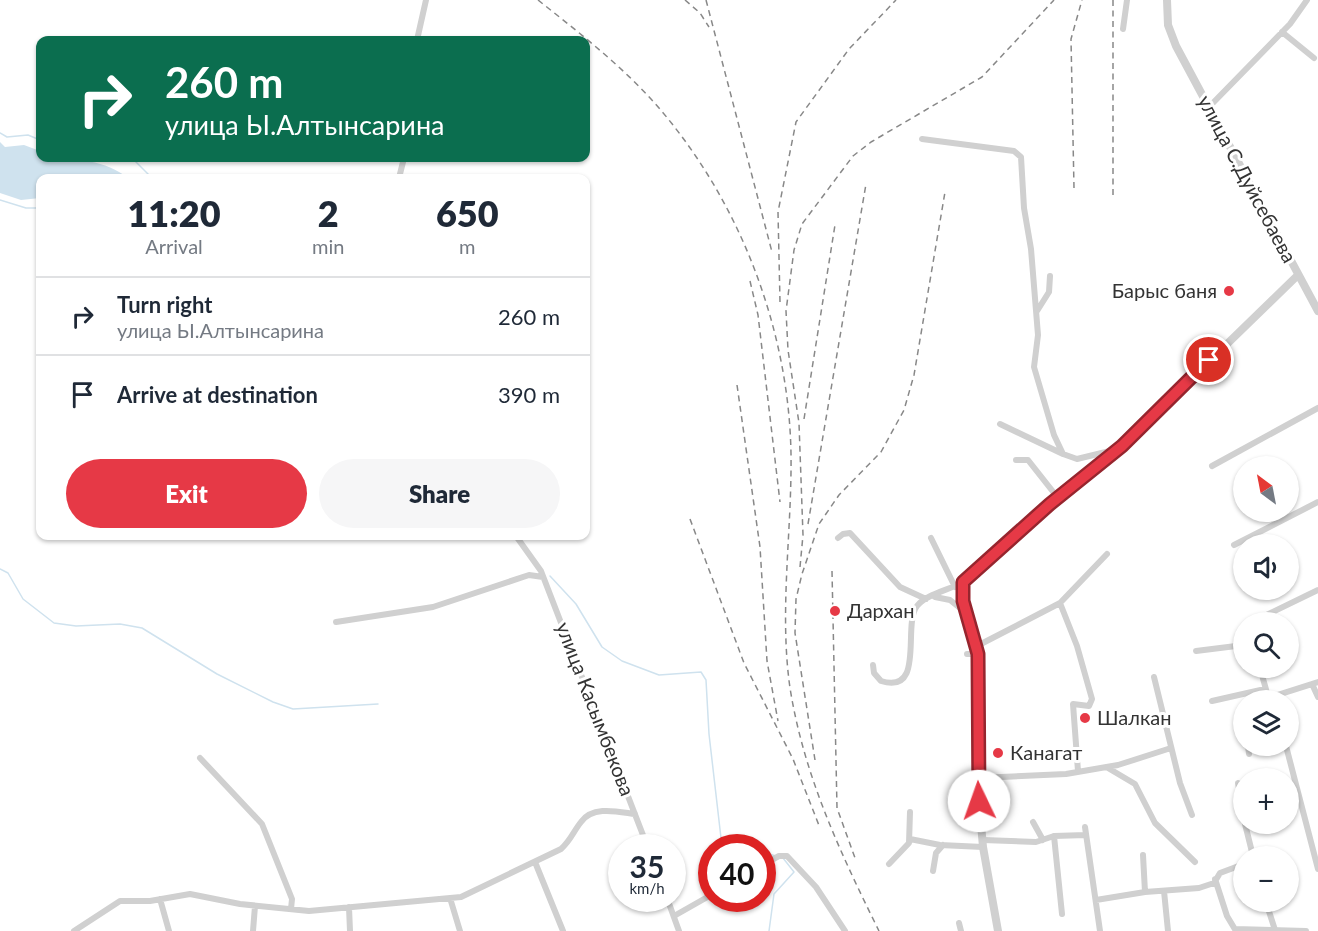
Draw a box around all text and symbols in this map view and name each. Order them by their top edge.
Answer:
text: 260 m [165,57,283,107]
icon: right [66,60,144,138]
street label: улица С.Дуйсебаева [1194,91,1302,266]
text: улица Ы.Алтынсарина [165,108,445,141]
text: 11:20 [127,191,221,235]
text: 2 [318,191,339,235]
text: 650 [436,191,499,235]
text: Arrival [145,234,203,258]
text: min [312,234,344,258]
text: m [459,234,475,258]
place label: Барыс баня [1112,278,1217,302]
marker: Барыс баня [1222,284,1236,298]
text: Turn right [117,291,212,318]
icon: right [66,300,99,333]
text: 260 m [498,303,560,330]
text: улица Ы.Алтынсарина [117,318,324,342]
pin [1183,334,1234,385]
icon: arrive [1192,343,1225,376]
icon: arrive [66,378,99,411]
text: Arrive at destination [117,381,318,408]
text: 390 m [498,381,560,408]
north arrow [1233,456,1299,522]
map controls [1233,456,1299,912]
button: Exit [66,459,307,528]
button: Share [319,459,560,528]
button: sound [1233,534,1299,600]
place label: Дархан [847,598,915,622]
marker: Дархан [828,604,842,618]
button: search [1233,612,1299,678]
street label: улица Касымбекова [552,618,640,799]
button: layers [1233,690,1299,756]
place label: Шалкан [1097,705,1171,729]
marker: Шалкан [1078,711,1092,725]
place label: Канагат [1010,740,1082,764]
marker: Канагат [991,746,1005,760]
button: + [1233,768,1299,834]
position arrow [947,769,1011,833]
speed limit sign: 40 [698,834,776,912]
button: − [1233,846,1299,912]
text: 35 [630,848,664,884]
text: km/h [629,879,665,897]

